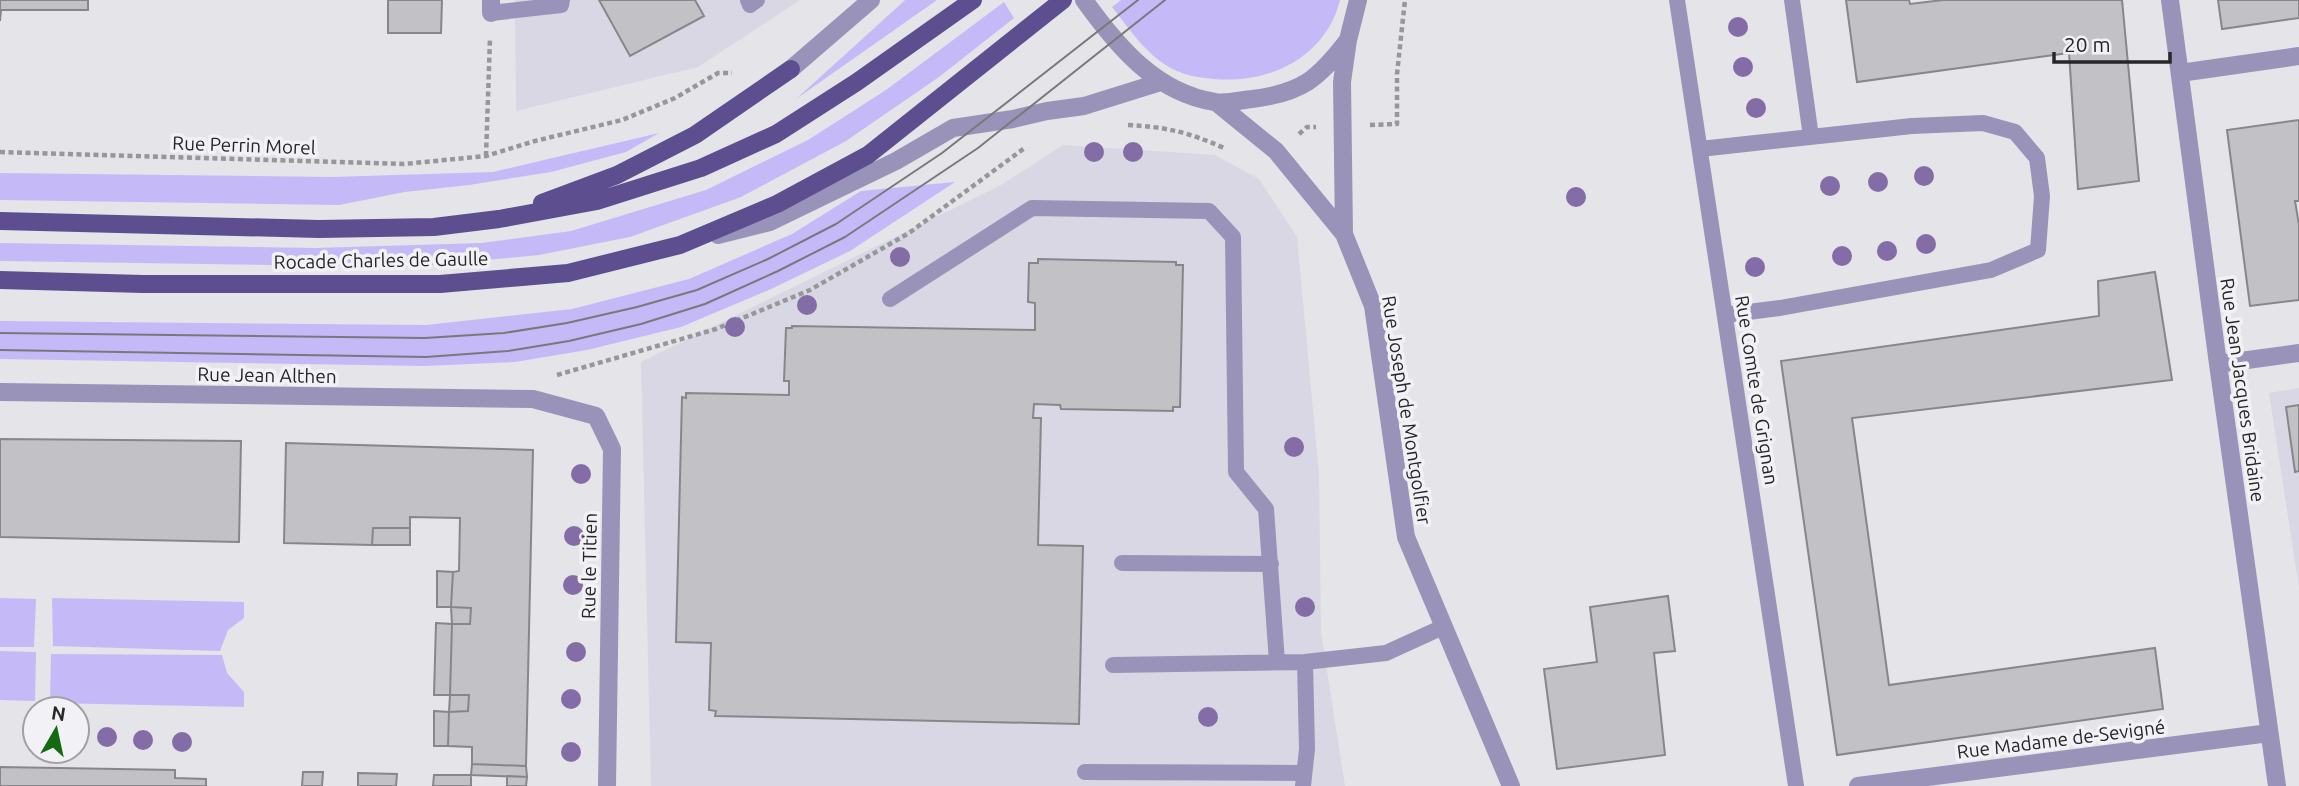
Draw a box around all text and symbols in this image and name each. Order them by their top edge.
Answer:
scale bar [2054,21,2170,65]
text: 20 m [2064,32,2111,56]
street label: Rue Perrin Morel [172,132,316,158]
street label: Rocade Charles de Gaulle [274,247,488,273]
street label: Rue Jean Jacques Bridaine [2216,277,2270,503]
street label: Rue Joseph de Montgolfier [1378,294,1436,526]
street label: Rue Comte de Grignan [1731,294,1783,486]
street label: Rue Jean Althen [197,363,337,387]
street label: Rue le Titien [577,513,601,619]
north arrow [21,695,91,765]
text: N [50,701,67,725]
street label: Rue Madame de-Sevigné [1956,715,2166,763]

